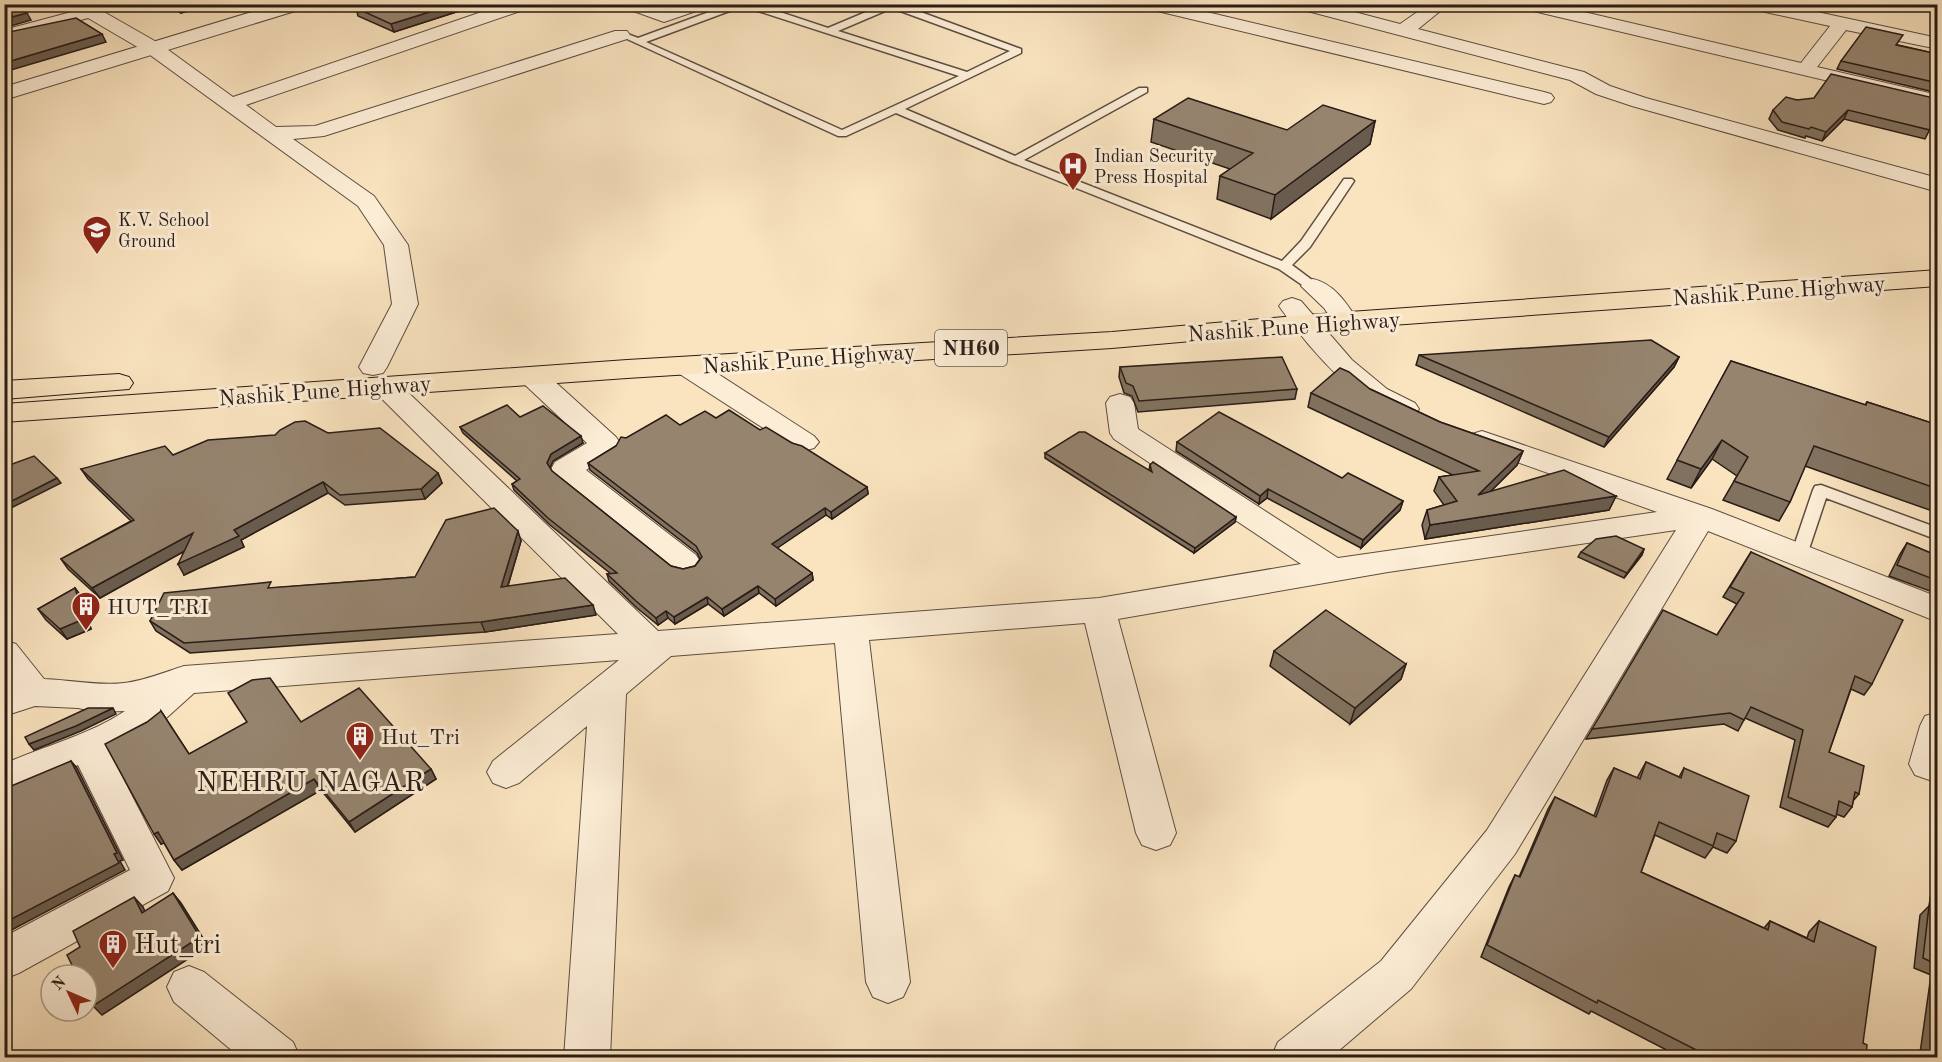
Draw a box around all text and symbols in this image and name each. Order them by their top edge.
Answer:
place label: Indian Security Press Hospital [1094,148,1214,187]
hospital icon: Indian Security Press Hospital [1057,150,1089,192]
place label: K.V. School Ground [118,212,210,251]
school or university icon: K.V. School Ground [81,214,113,256]
street label: Nashik Pune Highway [1672,274,1887,310]
street label: Nashik Pune Highway [1187,310,1402,346]
road number: NH60 [935,330,1007,366]
street label: Nashik Pune Highway [702,342,917,378]
street label: Nashik Pune Highway [218,374,433,410]
building icon: HUT_TRI [70,590,102,632]
place label: HUT_TRI [107,597,209,619]
building icon: Hut_Tri [344,720,376,762]
place label: Hut_Tri [381,727,460,749]
district label: NEHRU NAGAR [196,770,426,798]
building icon: Hut_tri [97,928,129,970]
place label: Hut_tri [134,932,221,959]
north arrow [39,963,99,1023]
text: N [50,973,70,994]

